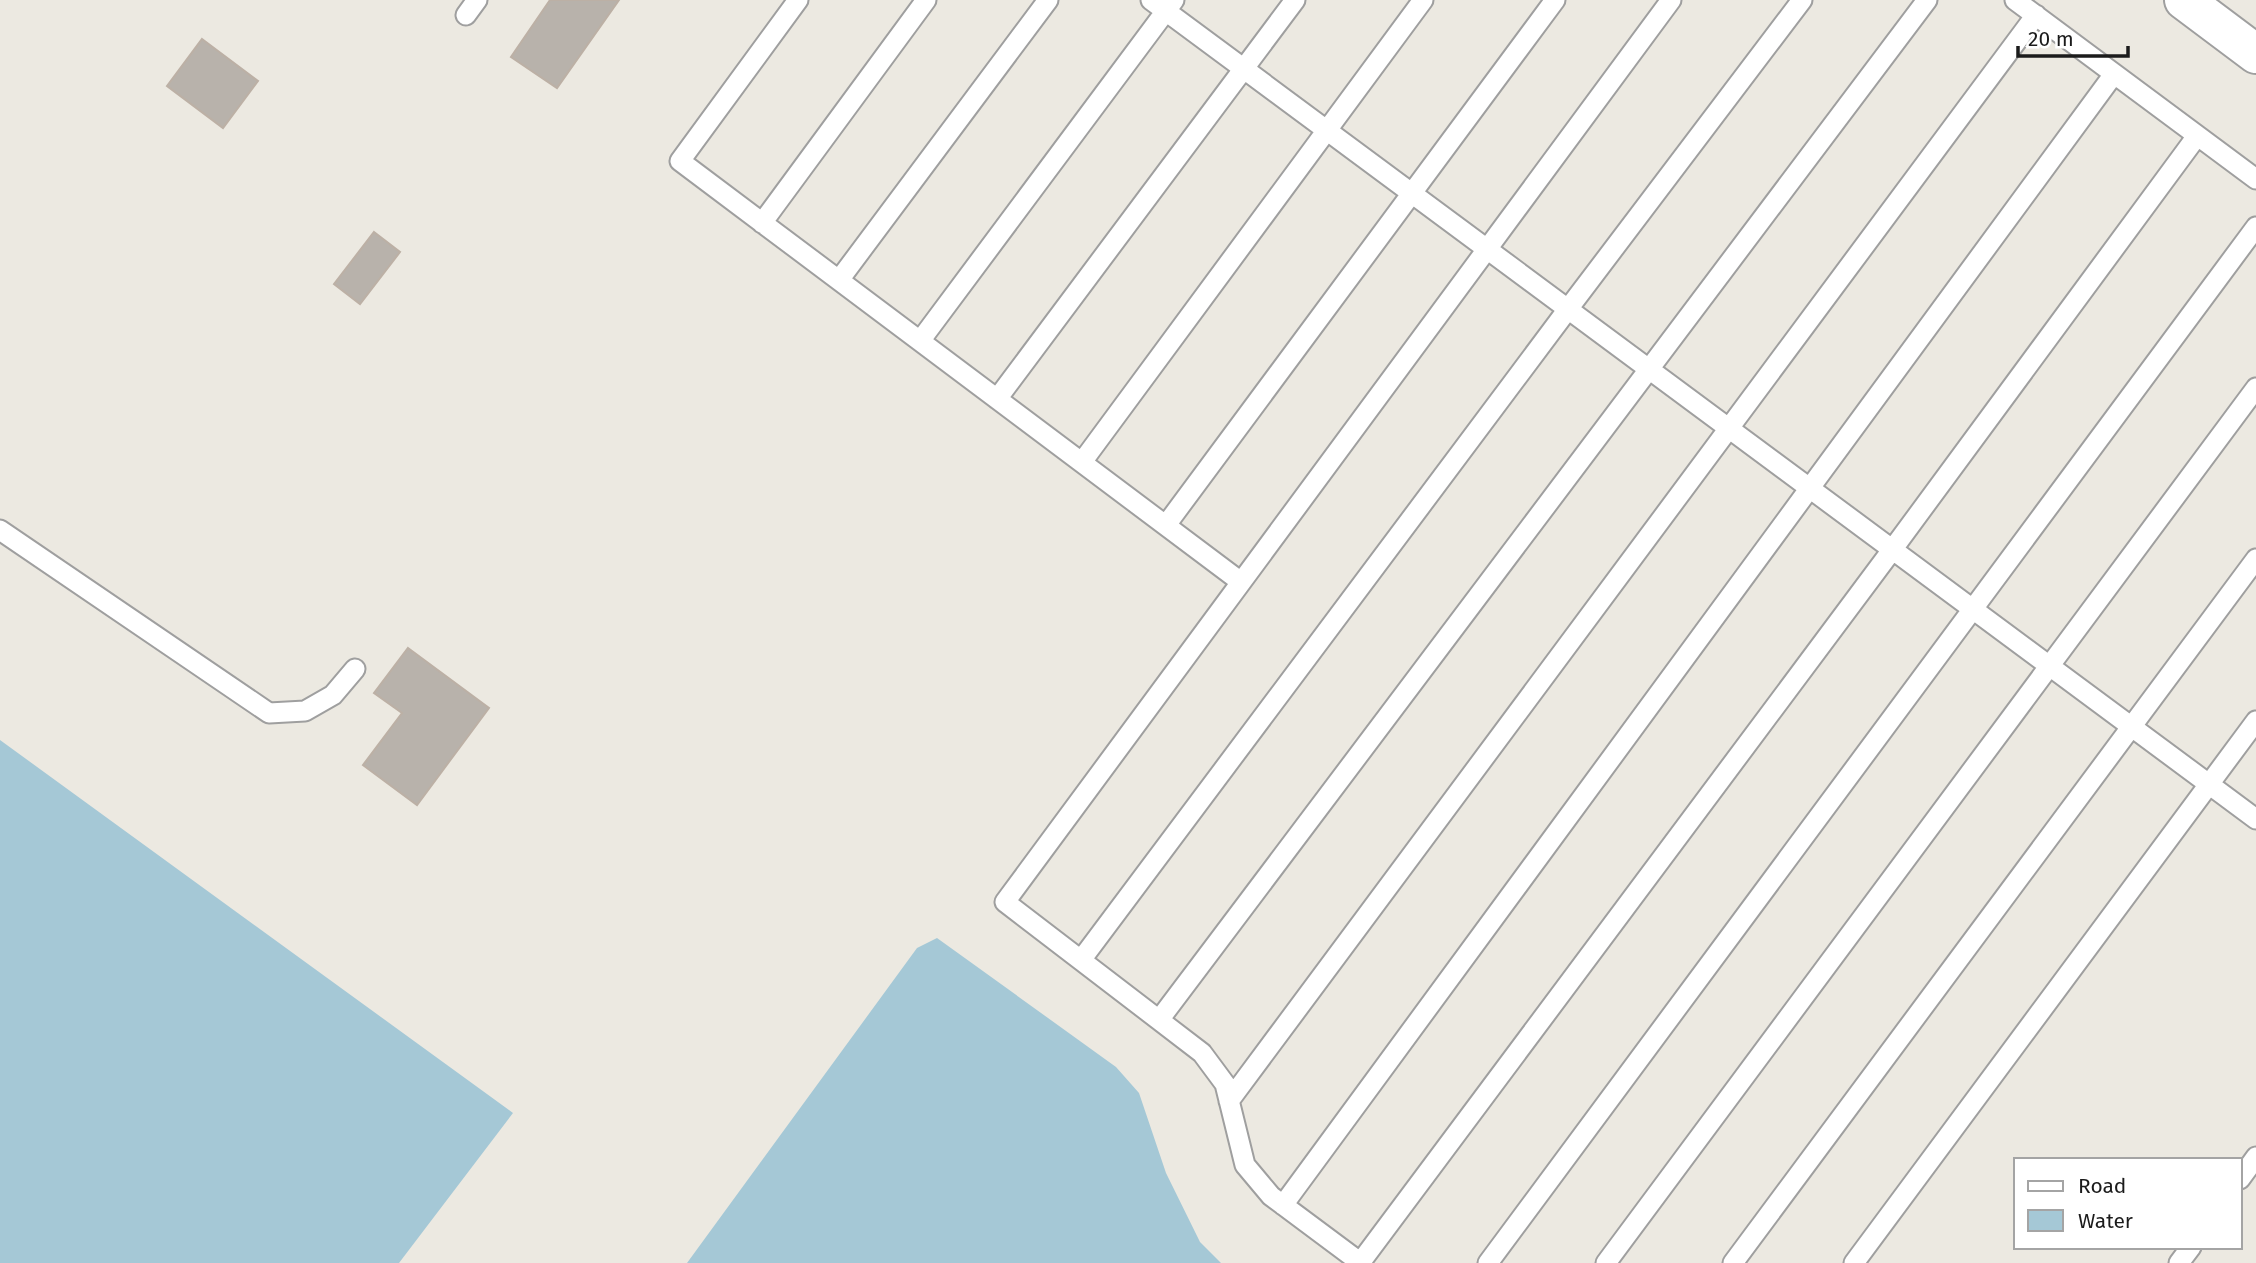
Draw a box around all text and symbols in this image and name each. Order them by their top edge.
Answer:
scale bar [2018,14,2128,58]
text: 20 m [2028,26,2074,52]
legend [2014,1158,2242,1249]
text: Road [2078,1173,2126,1199]
text: Water [2078,1208,2133,1234]

